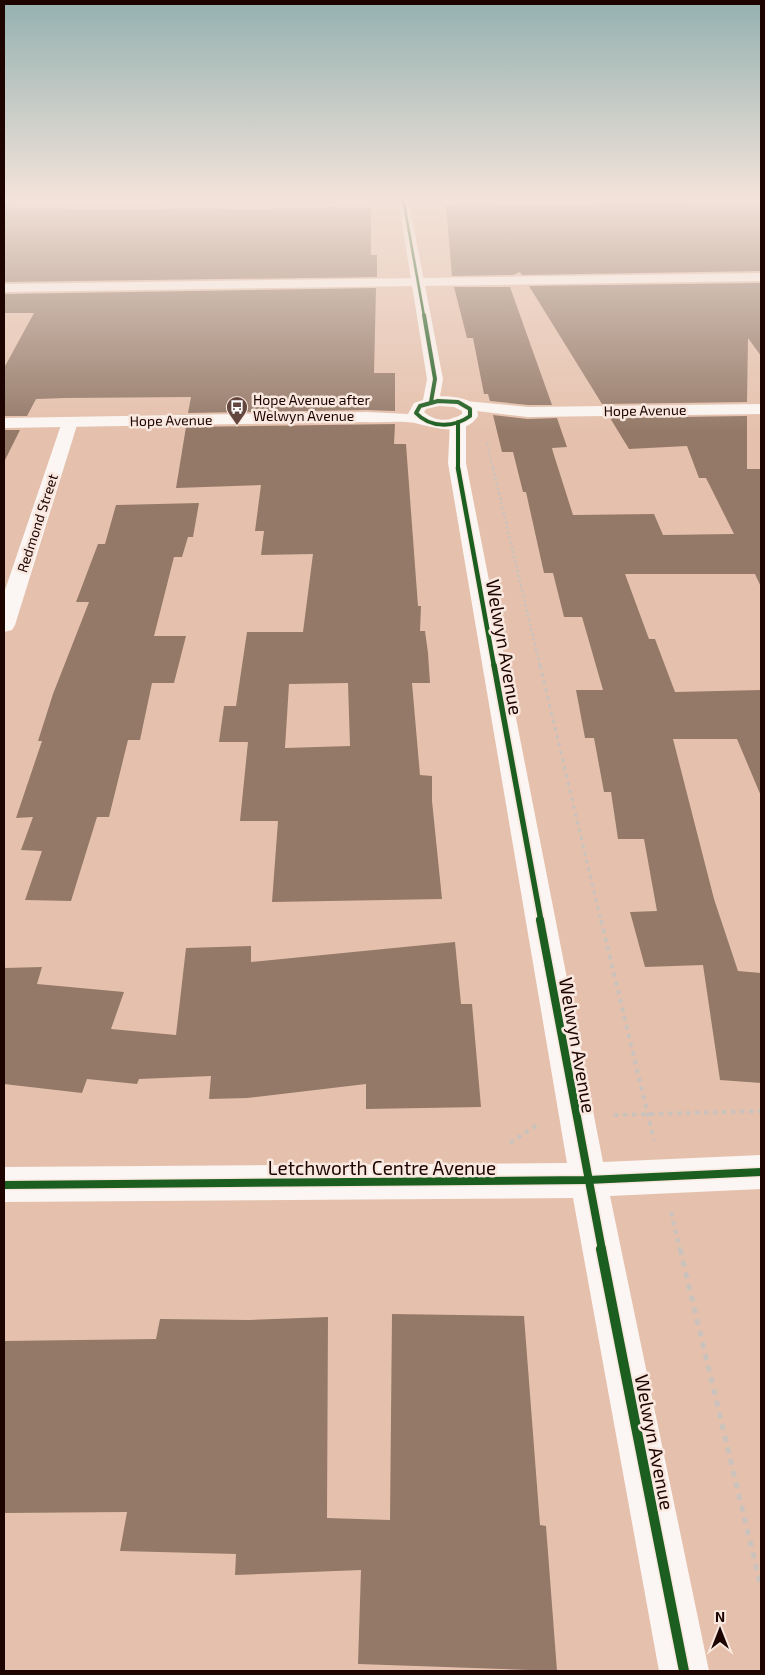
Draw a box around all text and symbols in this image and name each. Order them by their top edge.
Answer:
place label: Hope Avenue after Welwyn Avenue [253,391,371,424]
bus stop icon: Hope Avenue after Welwyn Avenue [225,395,249,426]
street label: Hope Avenue [604,401,686,419]
street label: Hope Avenue [130,411,212,429]
street label: Redmond Street [13,472,61,574]
street label: Welwyn Avenue [482,577,528,717]
street label: Welwyn Avenue [555,975,601,1115]
street label: Letchworth Centre Avenue [268,1156,496,1179]
street label: Welwyn Avenue [631,1372,679,1512]
north arrow [695,1605,745,1655]
text: N [715,1608,725,1625]

